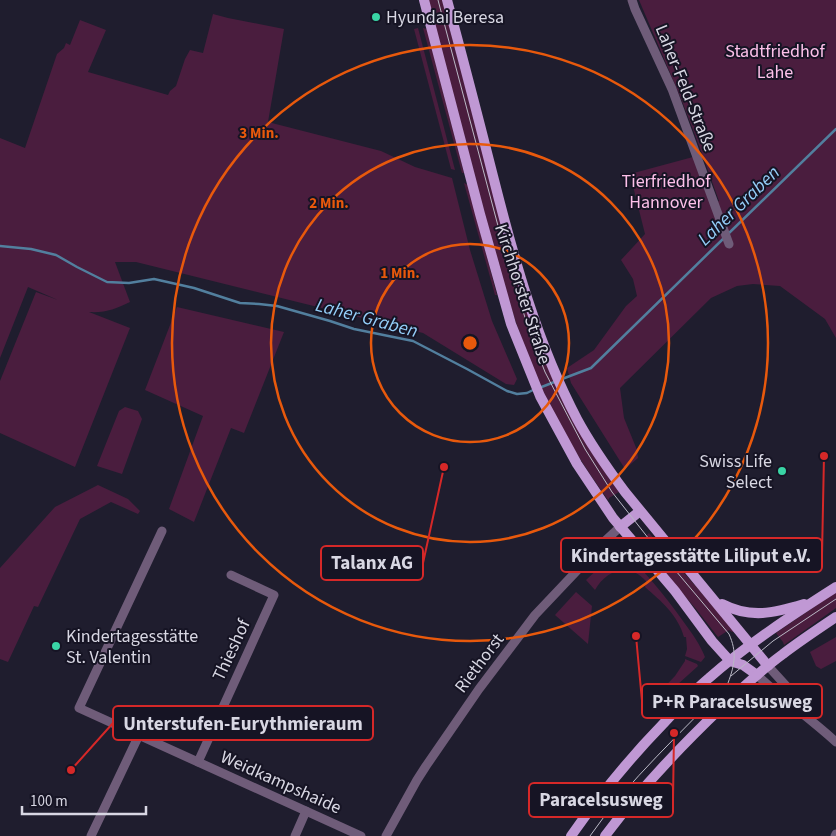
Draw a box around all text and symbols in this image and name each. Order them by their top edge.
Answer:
place label: Hyundai Beresa [386,5,504,30]
marker: Hyundai Beresa [370,11,382,23]
street label: Laher-Feld-Straße [649,21,722,155]
park label: Stadtfriedhof Lahe [725,39,825,85]
text: 3 Min. [239,123,279,144]
water label: Laher Graben [692,160,786,252]
park label: Tierfriedhof Hannover [622,169,711,215]
text: 2 Min. [309,193,349,214]
street label: Kirchhorster Straße [488,221,557,367]
text: 1 Min. [380,263,420,284]
water label: Laher Graben [312,292,421,345]
centre of rings [461,334,479,352]
place label: Swiss Life Select [699,449,772,495]
marker: Swiss Life Select [776,465,788,477]
callout: Kindertagesstätte Liliput e.V. [561,538,822,572]
text: Kindertagesstätte Liliput e.V. [571,543,811,570]
callout: Talanx AG [321,546,423,580]
text: Talanx AG [331,550,413,577]
street label: Thieshof [206,615,257,685]
place label: Kindertagesstätte St. Valentin [66,624,198,670]
street label: Riethorst [449,628,510,698]
marker: Kindertagesstätte St. Valentin [50,640,62,652]
callout: P+R Paracelsusweg [642,684,822,718]
text: P+R Paracelsusweg [652,689,812,716]
callout: Unterstufen-Eurythmieraum [113,706,373,740]
text: Unterstufen-Eurythmieraum [123,711,363,738]
street label: Weidkampshaide [216,745,345,820]
callout: Paracelsusweg [529,783,673,817]
scale bar [22,784,146,816]
text: Paracelsusweg [539,787,663,814]
text: 100 m [30,791,68,812]

